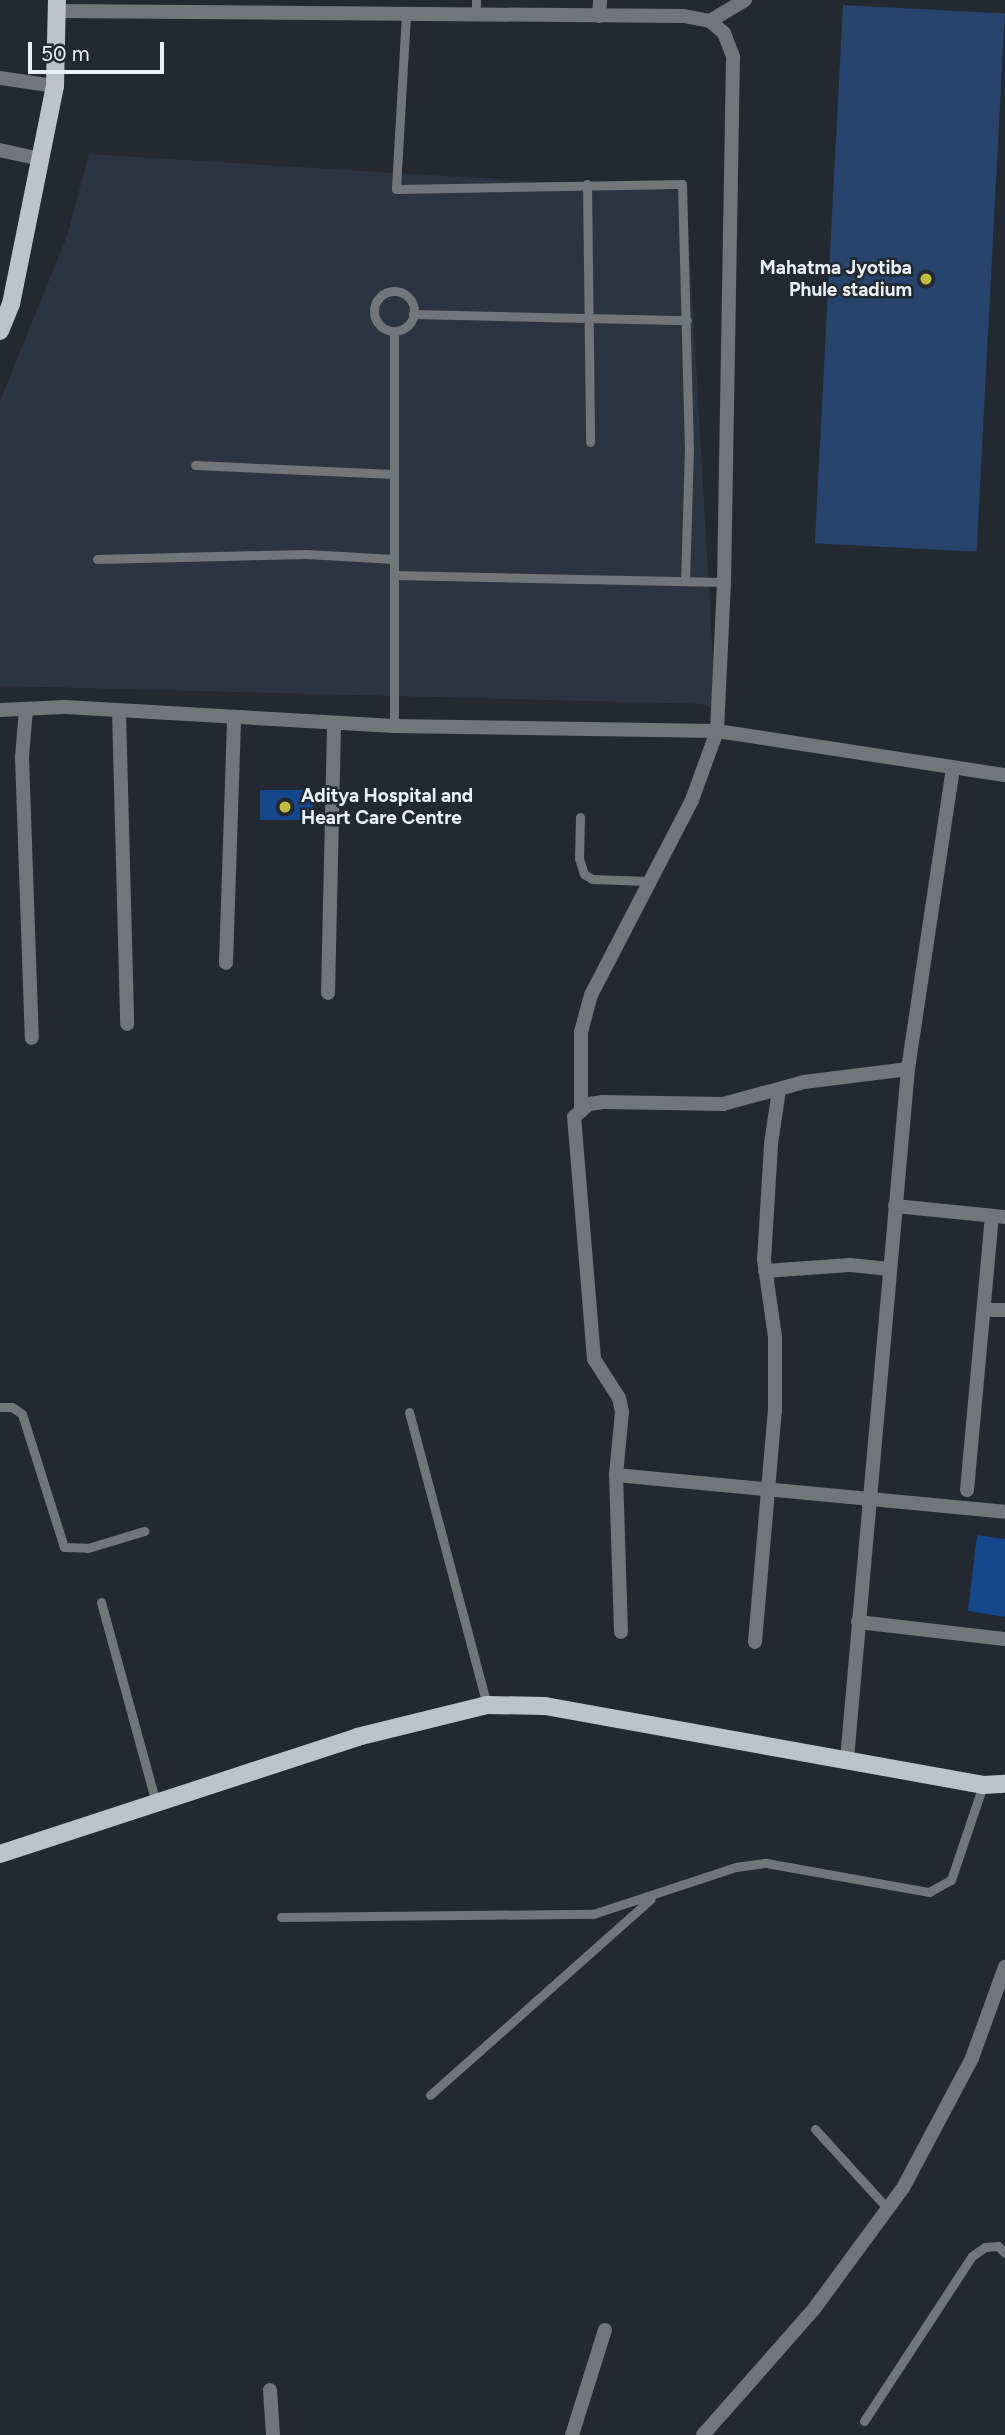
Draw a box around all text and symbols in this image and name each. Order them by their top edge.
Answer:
scale bar [32,28,168,72]
text: 50 m [41,41,90,66]
place label: Mahatma Jyotiba Phule stadium [760,257,912,301]
marker: Mahatma Jyotiba Phule stadium [918,271,934,287]
place label: Aditya Hospital and Heart Care Centre [301,785,473,829]
marker: Aditya Hospital and Heart Care Centre [275,797,295,817]

